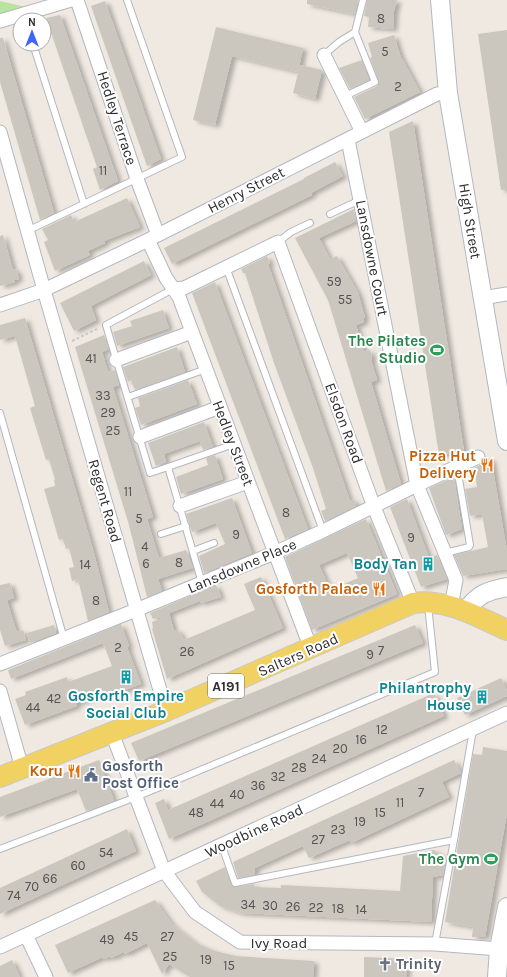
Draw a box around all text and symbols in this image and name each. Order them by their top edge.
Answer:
house number: 8 [377,11,385,26]
north arrow [12,12,52,52]
text: N [28,16,36,29]
house number: 5 [381,44,389,59]
street label: Hedley Terrace [93,69,141,167]
house number: 2 [394,79,402,94]
house number: 11 [99,163,107,178]
street label: Henry Street [205,163,288,217]
street label: High Street [455,182,485,261]
street label: Lansdowne Court [352,198,392,318]
house number: 59 [327,274,341,289]
house number: 55 [338,292,352,307]
place label: The Pilates Studio [348,332,426,367]
sports icon: The Pilates Studio [429,342,445,358]
house number: 41 [85,351,97,366]
street label: Elsdon Road [321,380,367,466]
house number: 33 [95,388,111,403]
street label: Hedley Street [208,398,258,489]
house number: 29 [100,405,116,420]
house number: 25 [106,423,120,438]
place label: Pizza Hut Delivery [409,447,476,482]
street label: Regent Road [85,457,125,545]
restaurant icon: Pizza Hut Delivery [479,457,495,473]
house number: 11 [124,484,132,499]
house number: 8 [282,505,290,520]
house number: 5 [135,511,143,526]
house number: 9 [232,527,240,542]
house number: 9 [407,530,415,545]
street label: Lansdowne Place [185,535,299,597]
house number: 4 [141,539,149,554]
house number: 8 [175,555,183,570]
place label: Body Tan [354,555,417,573]
house number: 6 [142,556,150,571]
building icon: Body Tan [420,556,436,572]
house number: 14 [79,557,91,572]
place label: Gosforth Palace [256,580,368,598]
restaurant icon: Gosforth Palace [371,581,387,597]
house number: 8 [92,593,100,608]
street label: Salters Road [255,629,341,681]
house number: 2 [114,640,122,655]
house number: 7 [378,643,384,658]
house number: 26 [180,644,194,659]
house number: 9 [366,647,374,662]
building icon: Gosforth Empire Social Club [118,669,134,685]
road number: A191 [208,674,244,698]
place label: Philantrophy House [379,679,471,714]
place label: Gosforth Empire Social Club [68,687,184,722]
building icon: Philantrophy House [474,689,490,705]
house number: 42 [47,691,61,706]
house number: 44 [26,700,40,715]
house number: 12 [376,722,388,737]
house number: 16 [355,732,367,747]
house number: 20 [332,741,348,756]
house number: 24 [312,751,326,766]
place label: Gosforth Post Office [102,757,179,792]
house number: 28 [291,760,307,775]
place label: Koru [29,762,63,780]
restaurant icon: Koru [66,763,82,779]
public building icon: Gosforth Post Office [83,767,99,783]
house number: 32 [270,769,286,784]
house number: 36 [250,778,266,793]
house number: 7 [418,785,424,800]
house number: 40 [230,787,245,802]
house number: 11 [396,795,404,810]
house number: 44 [210,796,224,811]
street label: Woodbine Road [202,800,306,862]
house number: 48 [188,805,204,820]
house number: 15 [374,805,386,820]
house number: 19 [354,814,366,829]
house number: 23 [330,822,346,837]
house number: 27 [311,832,325,847]
house number: 54 [99,845,113,860]
place label: The Gym [419,850,480,868]
sports icon: The Gym [483,851,499,867]
house number: 60 [70,858,86,873]
house number: 66 [43,871,57,886]
house number: 70 [25,879,39,894]
house number: 74 [7,888,21,903]
house number: 34 [241,897,255,912]
house number: 30 [262,898,278,913]
house number: 26 [286,899,300,914]
house number: 22 [308,900,324,915]
house number: 18 [332,901,344,916]
house number: 14 [355,902,367,917]
house number: 45 [124,929,138,944]
house number: 27 [160,929,174,944]
house number: 49 [100,932,114,947]
street label: Ivy Road [251,934,307,952]
house number: 25 [163,949,177,964]
house number: 19 [200,952,212,967]
place label: Trinity [396,955,442,973]
church icon: Trinity [377,956,393,972]
house number: 15 [223,958,235,973]

